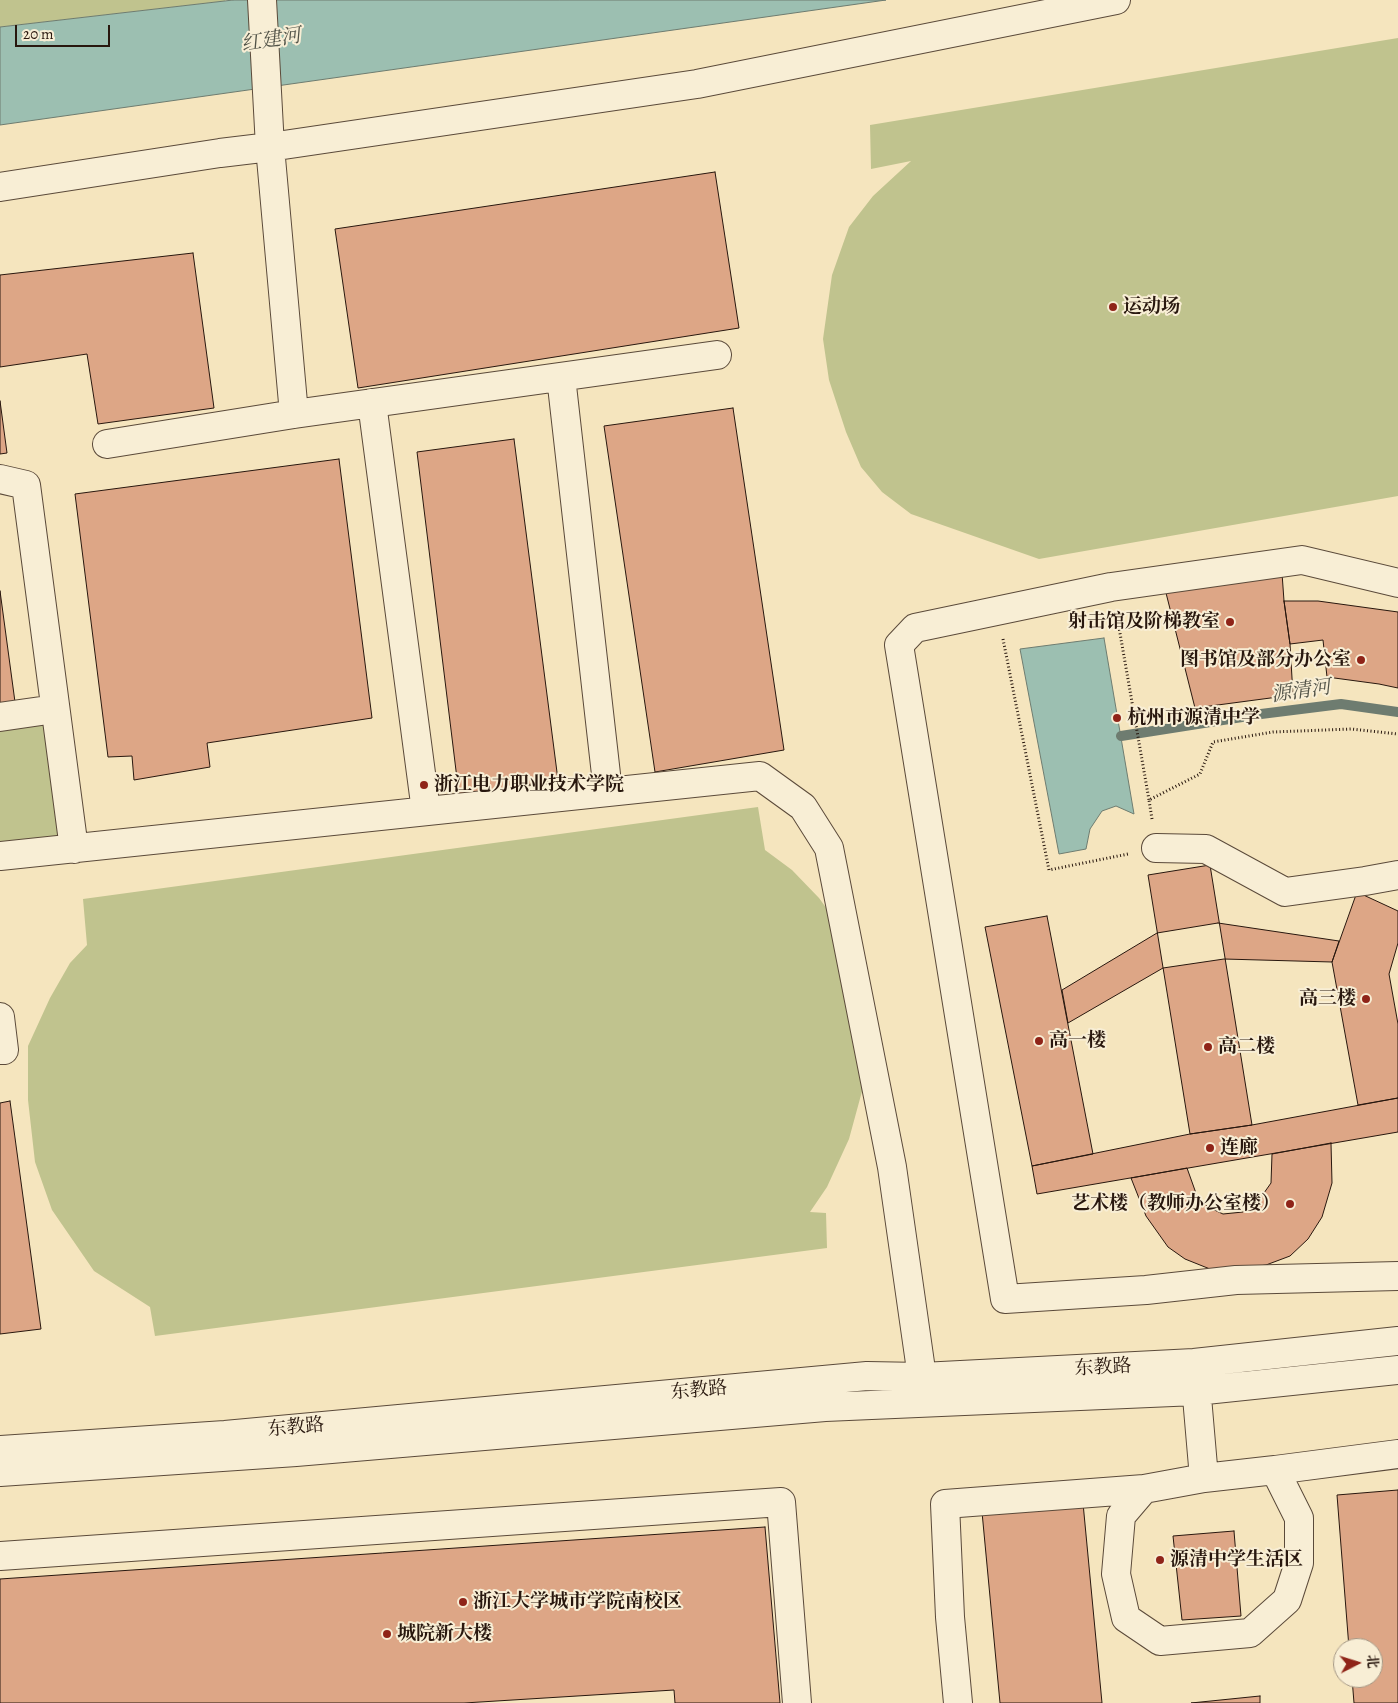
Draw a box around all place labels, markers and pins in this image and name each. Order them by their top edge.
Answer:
place label: 运动场 [1123,296,1180,318]
marker: 运动场 [1107,301,1119,313]
place label: 射击馆及阶梯教室 [1068,611,1220,633]
marker: 射击馆及阶梯教室 [1224,616,1236,628]
place label: 图书馆及部分办公室 [1180,649,1351,671]
marker: 图书馆及部分办公室 [1355,654,1367,666]
place label: 杭州市源清中学 [1127,707,1260,729]
marker: 杭州市源清中学 [1111,712,1123,724]
place label: 浙江电力职业技术学院 [434,774,624,796]
marker: 浙江电力职业技术学院 [418,779,430,791]
place label: 高三楼 [1299,988,1356,1010]
marker: 高三楼 [1360,993,1372,1005]
place label: 高一楼 [1049,1030,1106,1052]
marker: 高一楼 [1033,1035,1045,1047]
place label: 高二楼 [1218,1036,1275,1058]
marker: 高二楼 [1202,1041,1214,1053]
place label: 连廊 [1220,1137,1258,1159]
marker: 连廊 [1204,1142,1216,1154]
place label: 艺术楼（教师办公室楼） [1071,1193,1280,1215]
marker: 艺术楼（教师办公室楼） [1284,1198,1296,1210]
place label: 源清中学生活区 [1170,1549,1303,1571]
marker: 源清中学生活区 [1154,1554,1166,1566]
place label: 浙江大学城市学院南校区 [473,1591,682,1613]
marker: 浙江大学城市学院南校区 [457,1596,469,1608]
place label: 城院新大楼 [397,1623,492,1645]
marker: 城院新大楼 [381,1628,393,1640]

